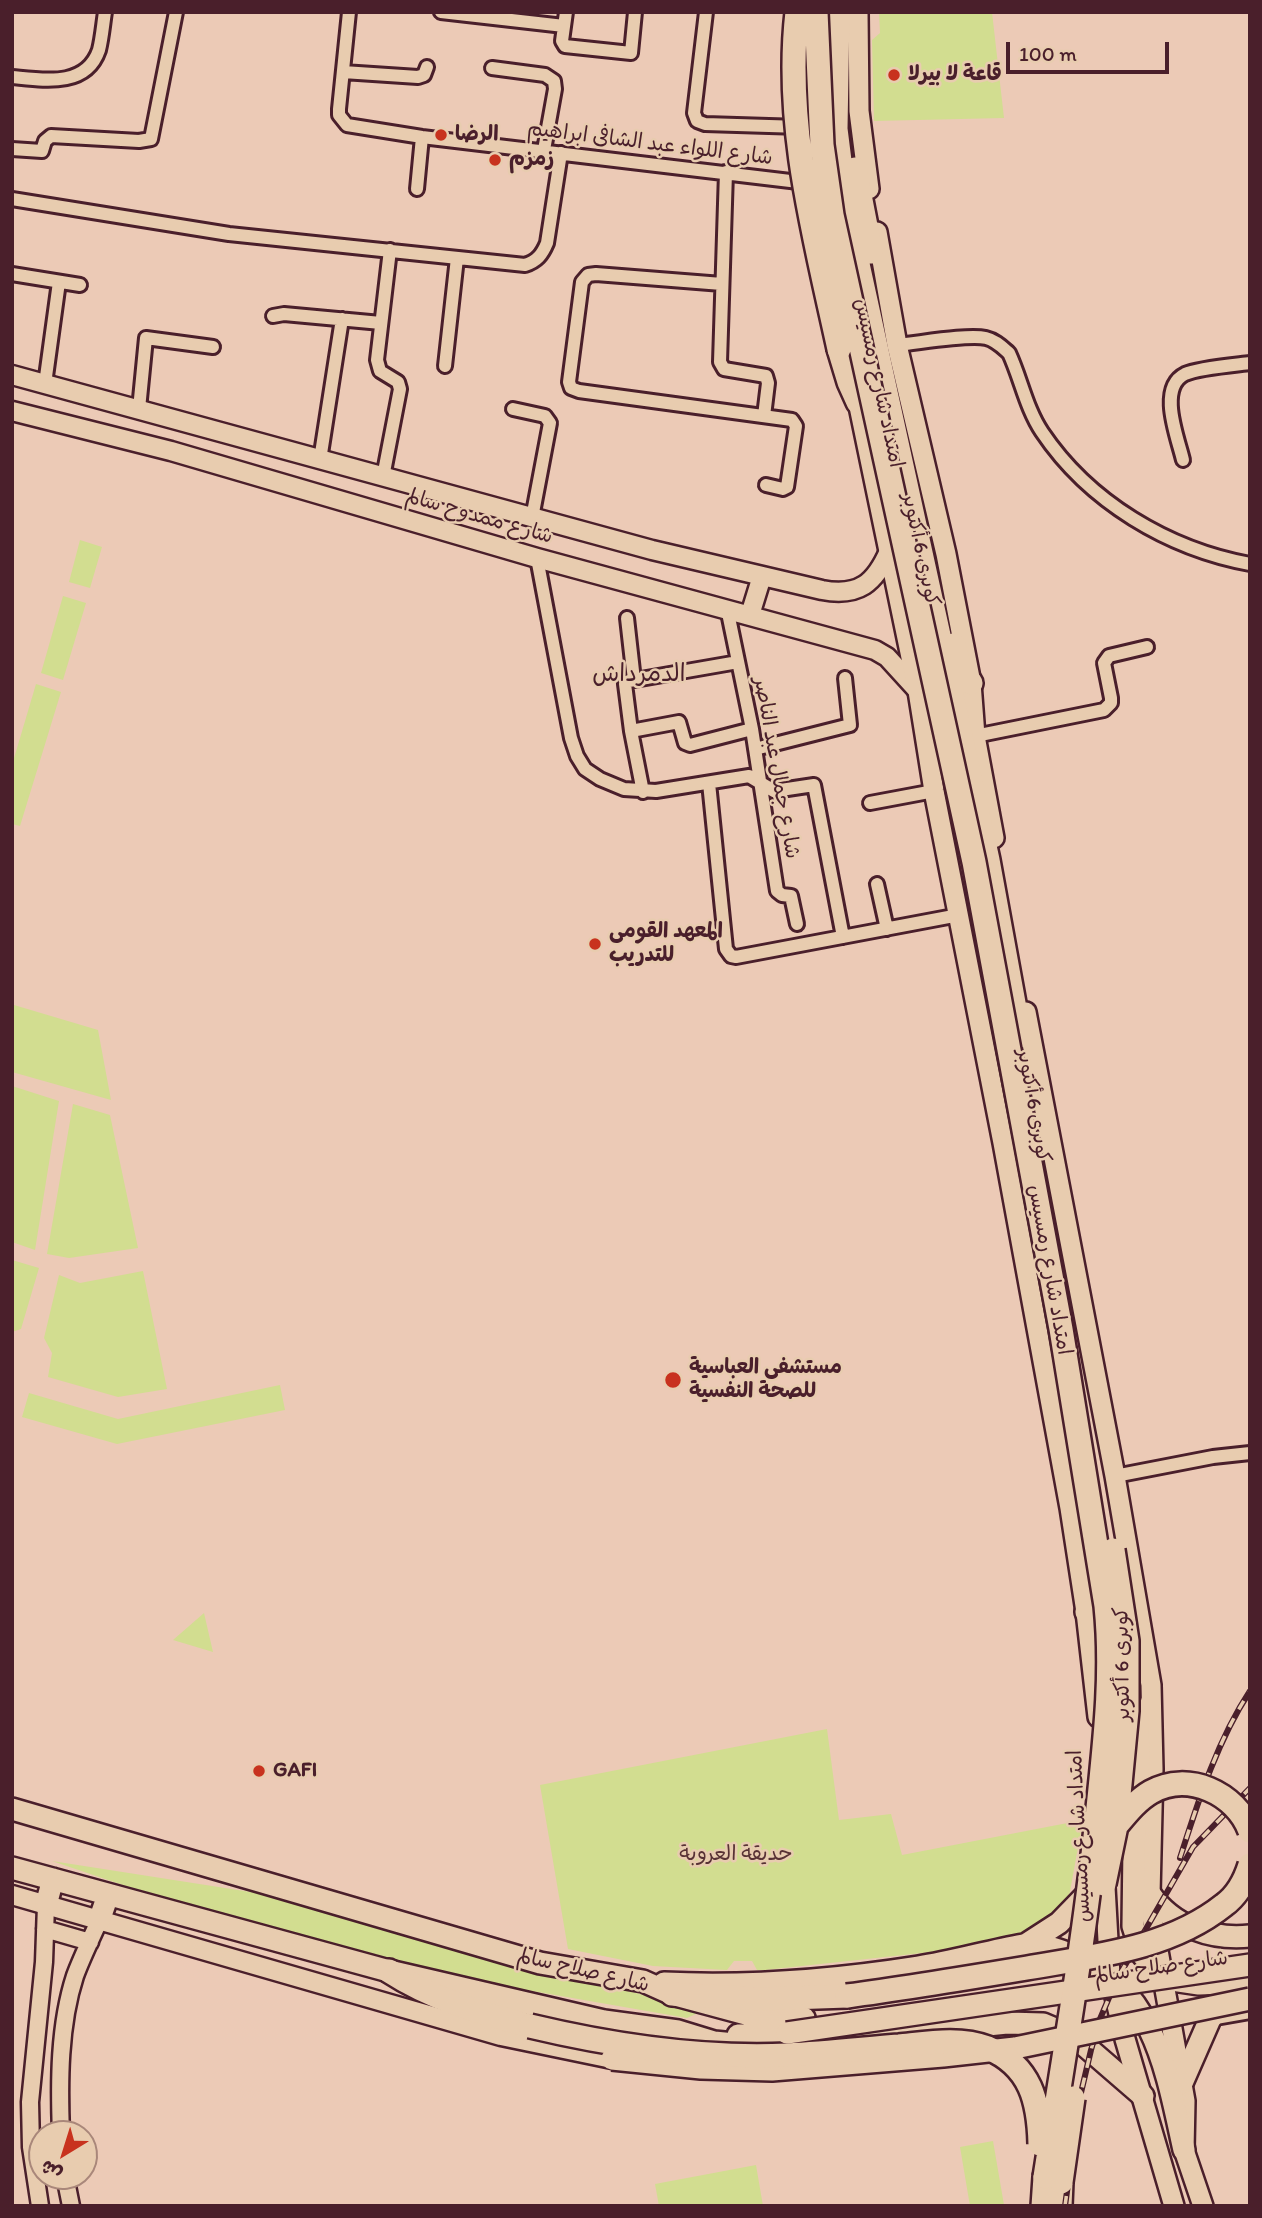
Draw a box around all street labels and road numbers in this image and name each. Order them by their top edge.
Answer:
street label: شارع اللواء عبد الشافى ابراهيم [526,116,774,172]
street label: امتداد شارع رمسيس [848,296,908,470]
street label: شارع ممدوح سالم [402,484,556,550]
street label: كوبرى 6 أكتوبر [896,491,944,609]
street label: شارع جمال عبد الناصر [748,675,804,861]
street label: كوبرى 6 أكتوبر [1011,1047,1055,1165]
street label: امتداد شارع رمسيس [1022,1183,1076,1357]
street label: كوبرى 6 أكتوبر [1109,1607,1137,1721]
street label: امتداد شارع رمسيس [1063,1749,1097,1923]
street label: شارع صلاح سالم [514,1944,652,1998]
street label: شارع صلاح سالم [1092,1946,1230,1990]

